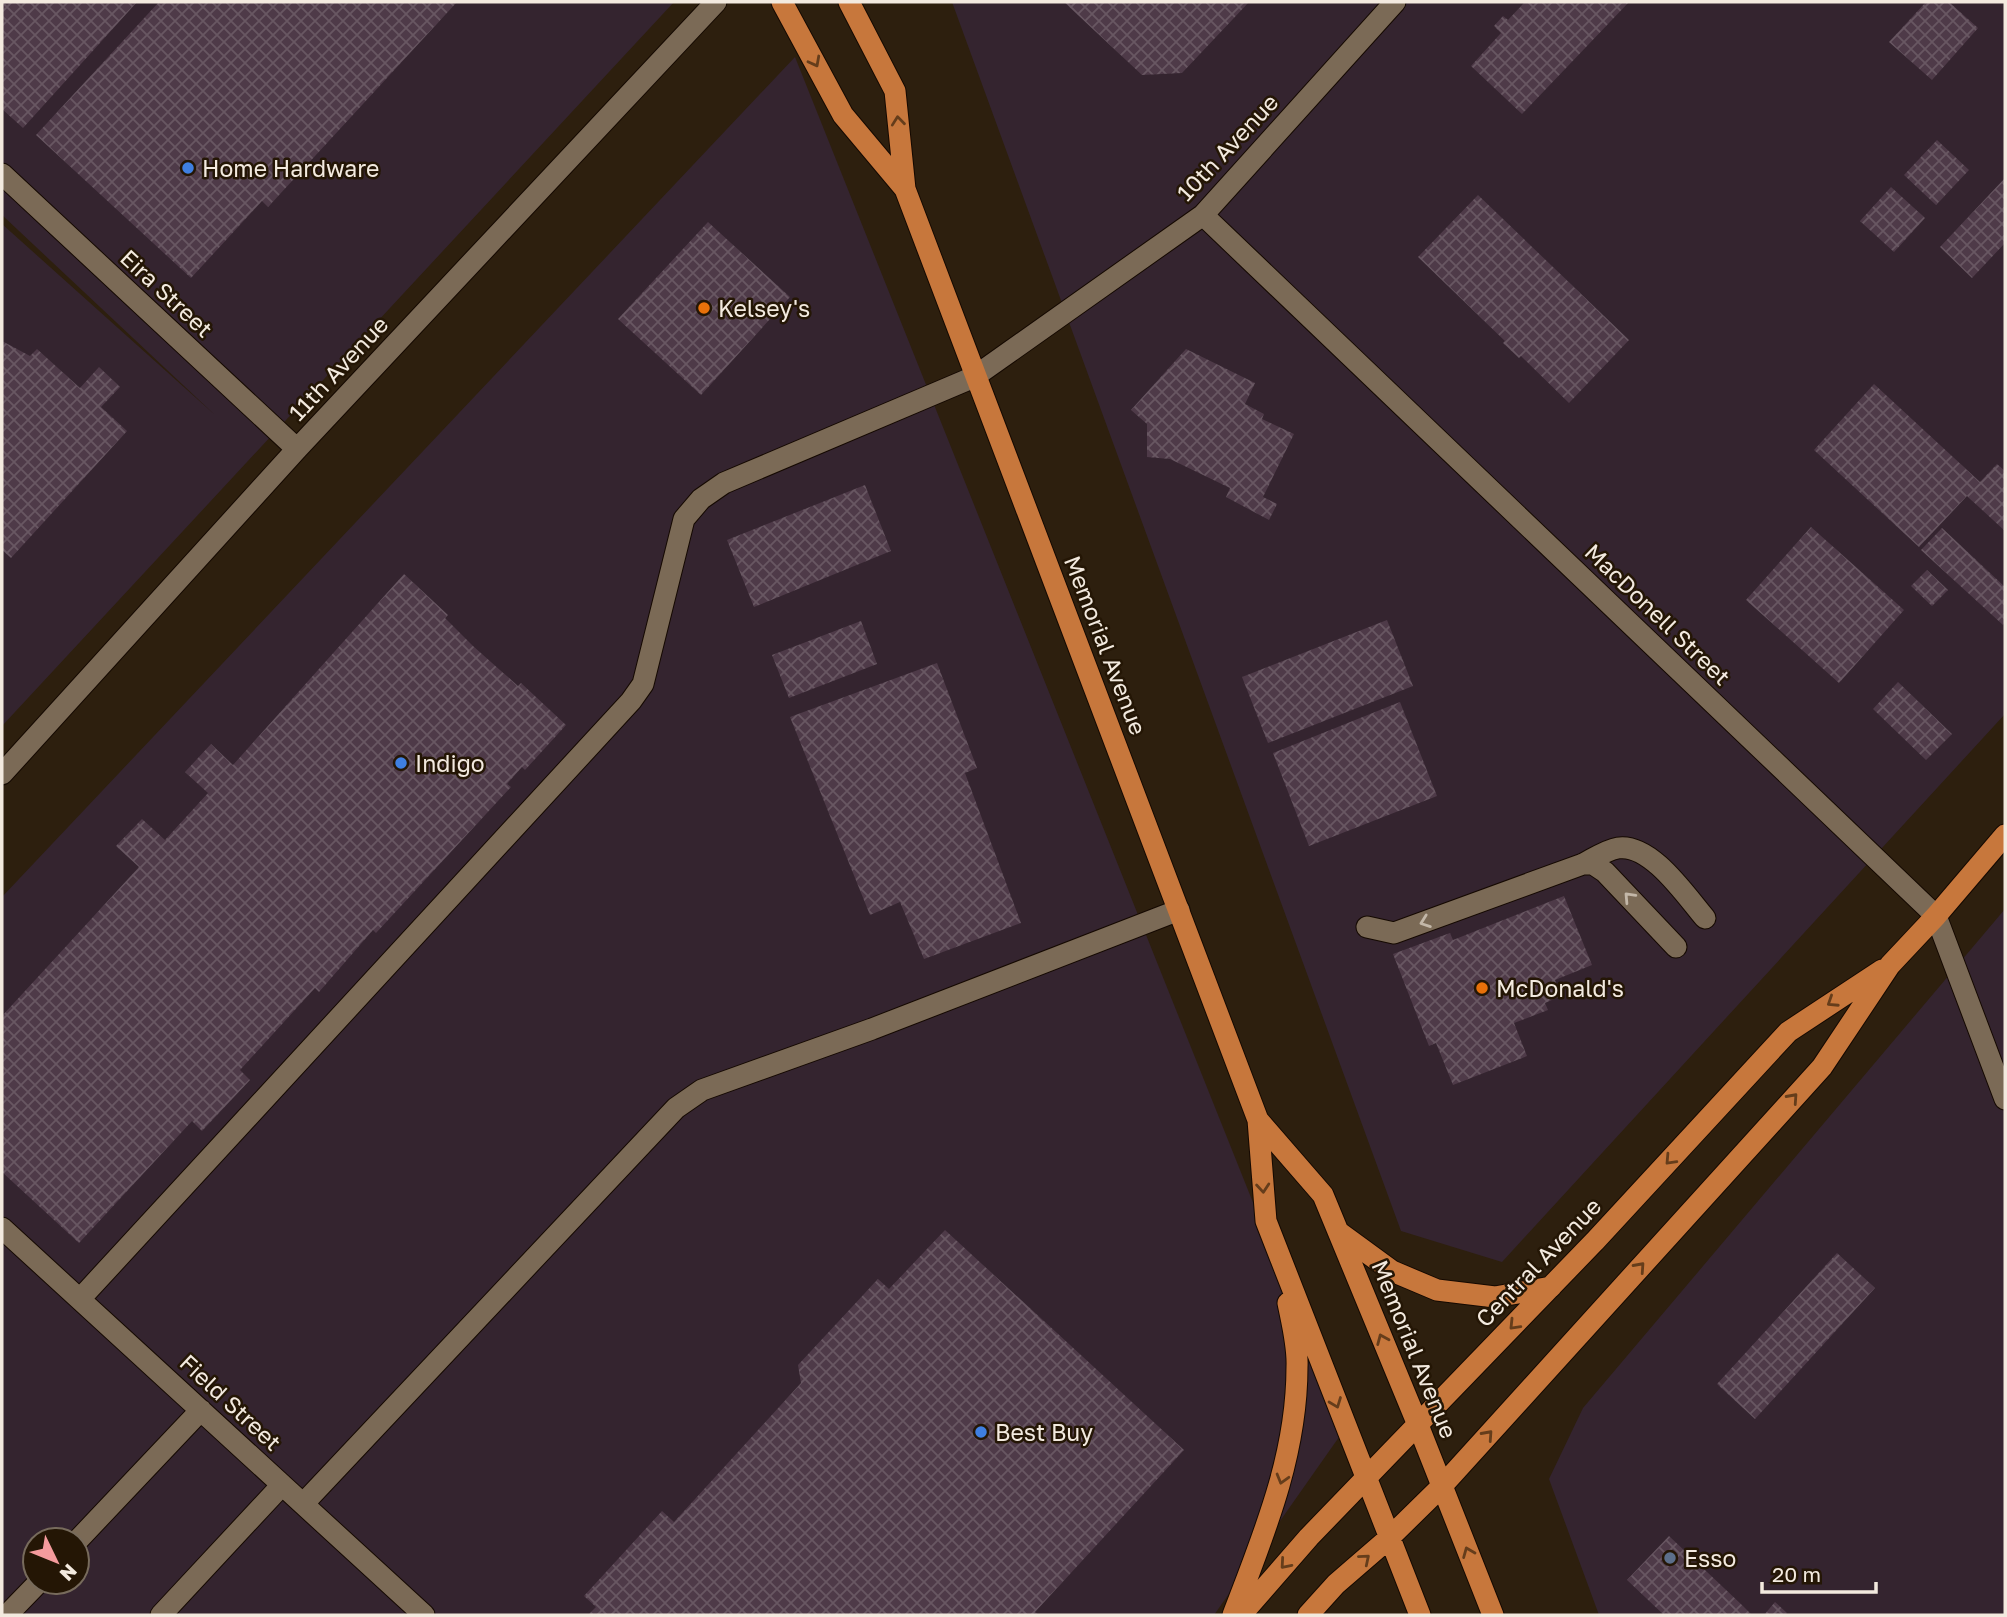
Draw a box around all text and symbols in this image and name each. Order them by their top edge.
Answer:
one-way arrow [806,55,820,67]
street label: 10th Avenue [1170,88,1284,206]
one-way arrow [891,116,906,127]
place label: Home Hardware [202,154,379,182]
marker: Home Hardware [180,160,196,176]
street label: Eira Street [115,243,219,343]
place label: Kelsey's [718,294,810,322]
marker: Kelsey's [696,300,712,316]
street label: 11th Avenue [283,310,393,426]
street label: MacDonell Street [1579,538,1737,690]
street label: Memorial Avenue [1059,551,1153,739]
place label: Indigo [415,749,485,777]
marker: Indigo [393,755,409,771]
one-way arrow [1625,892,1637,905]
one-way arrow [1419,913,1431,927]
place label: McDonald's [1496,974,1624,1002]
marker: McDonald's [1474,980,1490,996]
one-way arrow [1827,994,1840,1007]
one-way arrow [1785,1094,1798,1107]
one-way arrow [1666,1152,1678,1165]
one-way arrow [1255,1183,1270,1194]
street label: Central Avenue [1470,1192,1606,1332]
street label: Memorial Avenue [1366,1256,1464,1442]
one-way arrow [1632,1262,1645,1275]
one-way arrow [1509,1317,1522,1330]
one-way arrow [1377,1334,1391,1346]
street label: Field Street [175,1348,287,1456]
one-way arrow [1328,1396,1342,1408]
place label: Best Buy [995,1418,1093,1446]
marker: Best Buy [973,1424,989,1440]
one-way arrow [1479,1431,1492,1444]
one-way arrow [1275,1472,1290,1484]
north arrow [21,1526,91,1596]
place label: Esso [1684,1544,1736,1572]
one-way arrow [1462,1546,1476,1558]
marker: Esso [1662,1550,1678,1566]
scale bar [1762,1550,1876,1594]
one-way arrow [1356,1555,1369,1567]
one-way arrow [1281,1556,1293,1569]
text: N [55,1560,82,1586]
text: 20 m [1772,1561,1821,1587]

